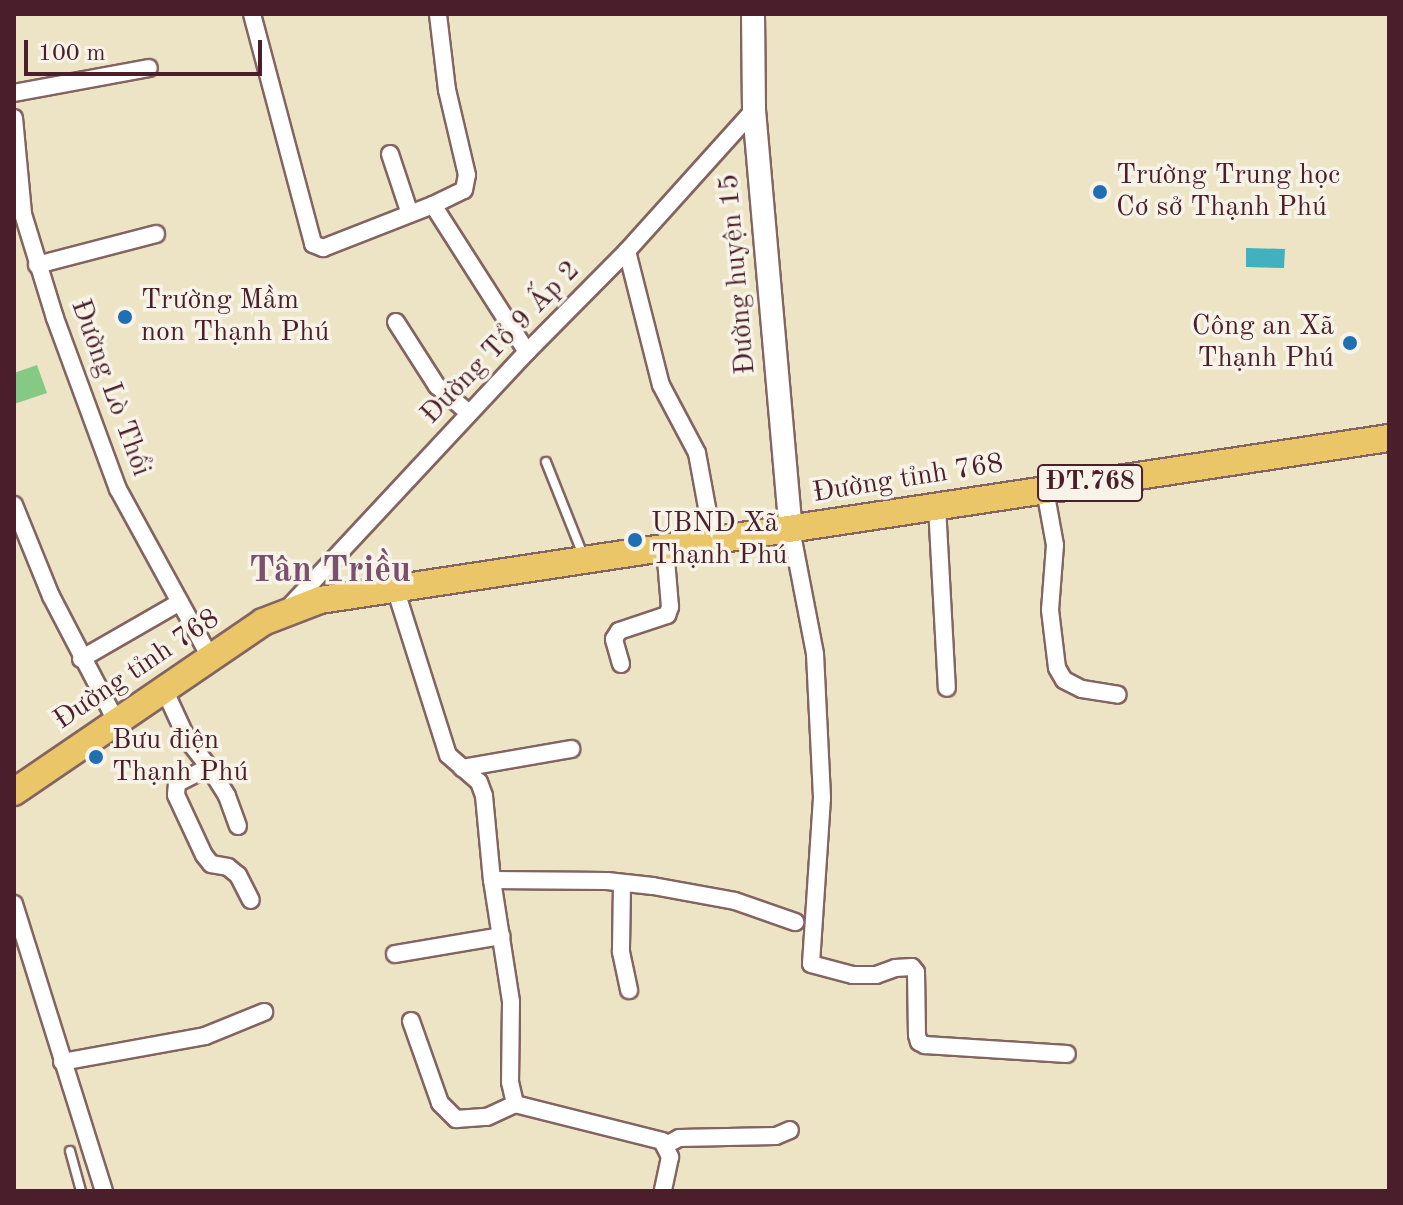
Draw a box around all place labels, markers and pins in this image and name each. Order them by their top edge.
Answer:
place label: Trường Trung học Cơ sở Thạnh Phú [1116,159,1340,225]
marker: Trường Trung học Cơ sở Thạnh Phú [1091,183,1109,201]
place label: Trường Mầm non Thạnh Phú [141,284,329,350]
marker: Trường Mầm non Thạnh Phú [116,308,134,326]
place label: Công an Xã Thạnh Phú [1192,310,1334,376]
marker: Công an Xã Thạnh Phú [1341,334,1359,352]
place label: UBND Xã Thạnh Phú [651,507,787,573]
marker: UBND Xã Thạnh Phú [626,531,644,549]
place label: Bưu điện Thạnh Phú [112,724,248,790]
marker: Bưu điện Thạnh Phú [87,748,105,766]

